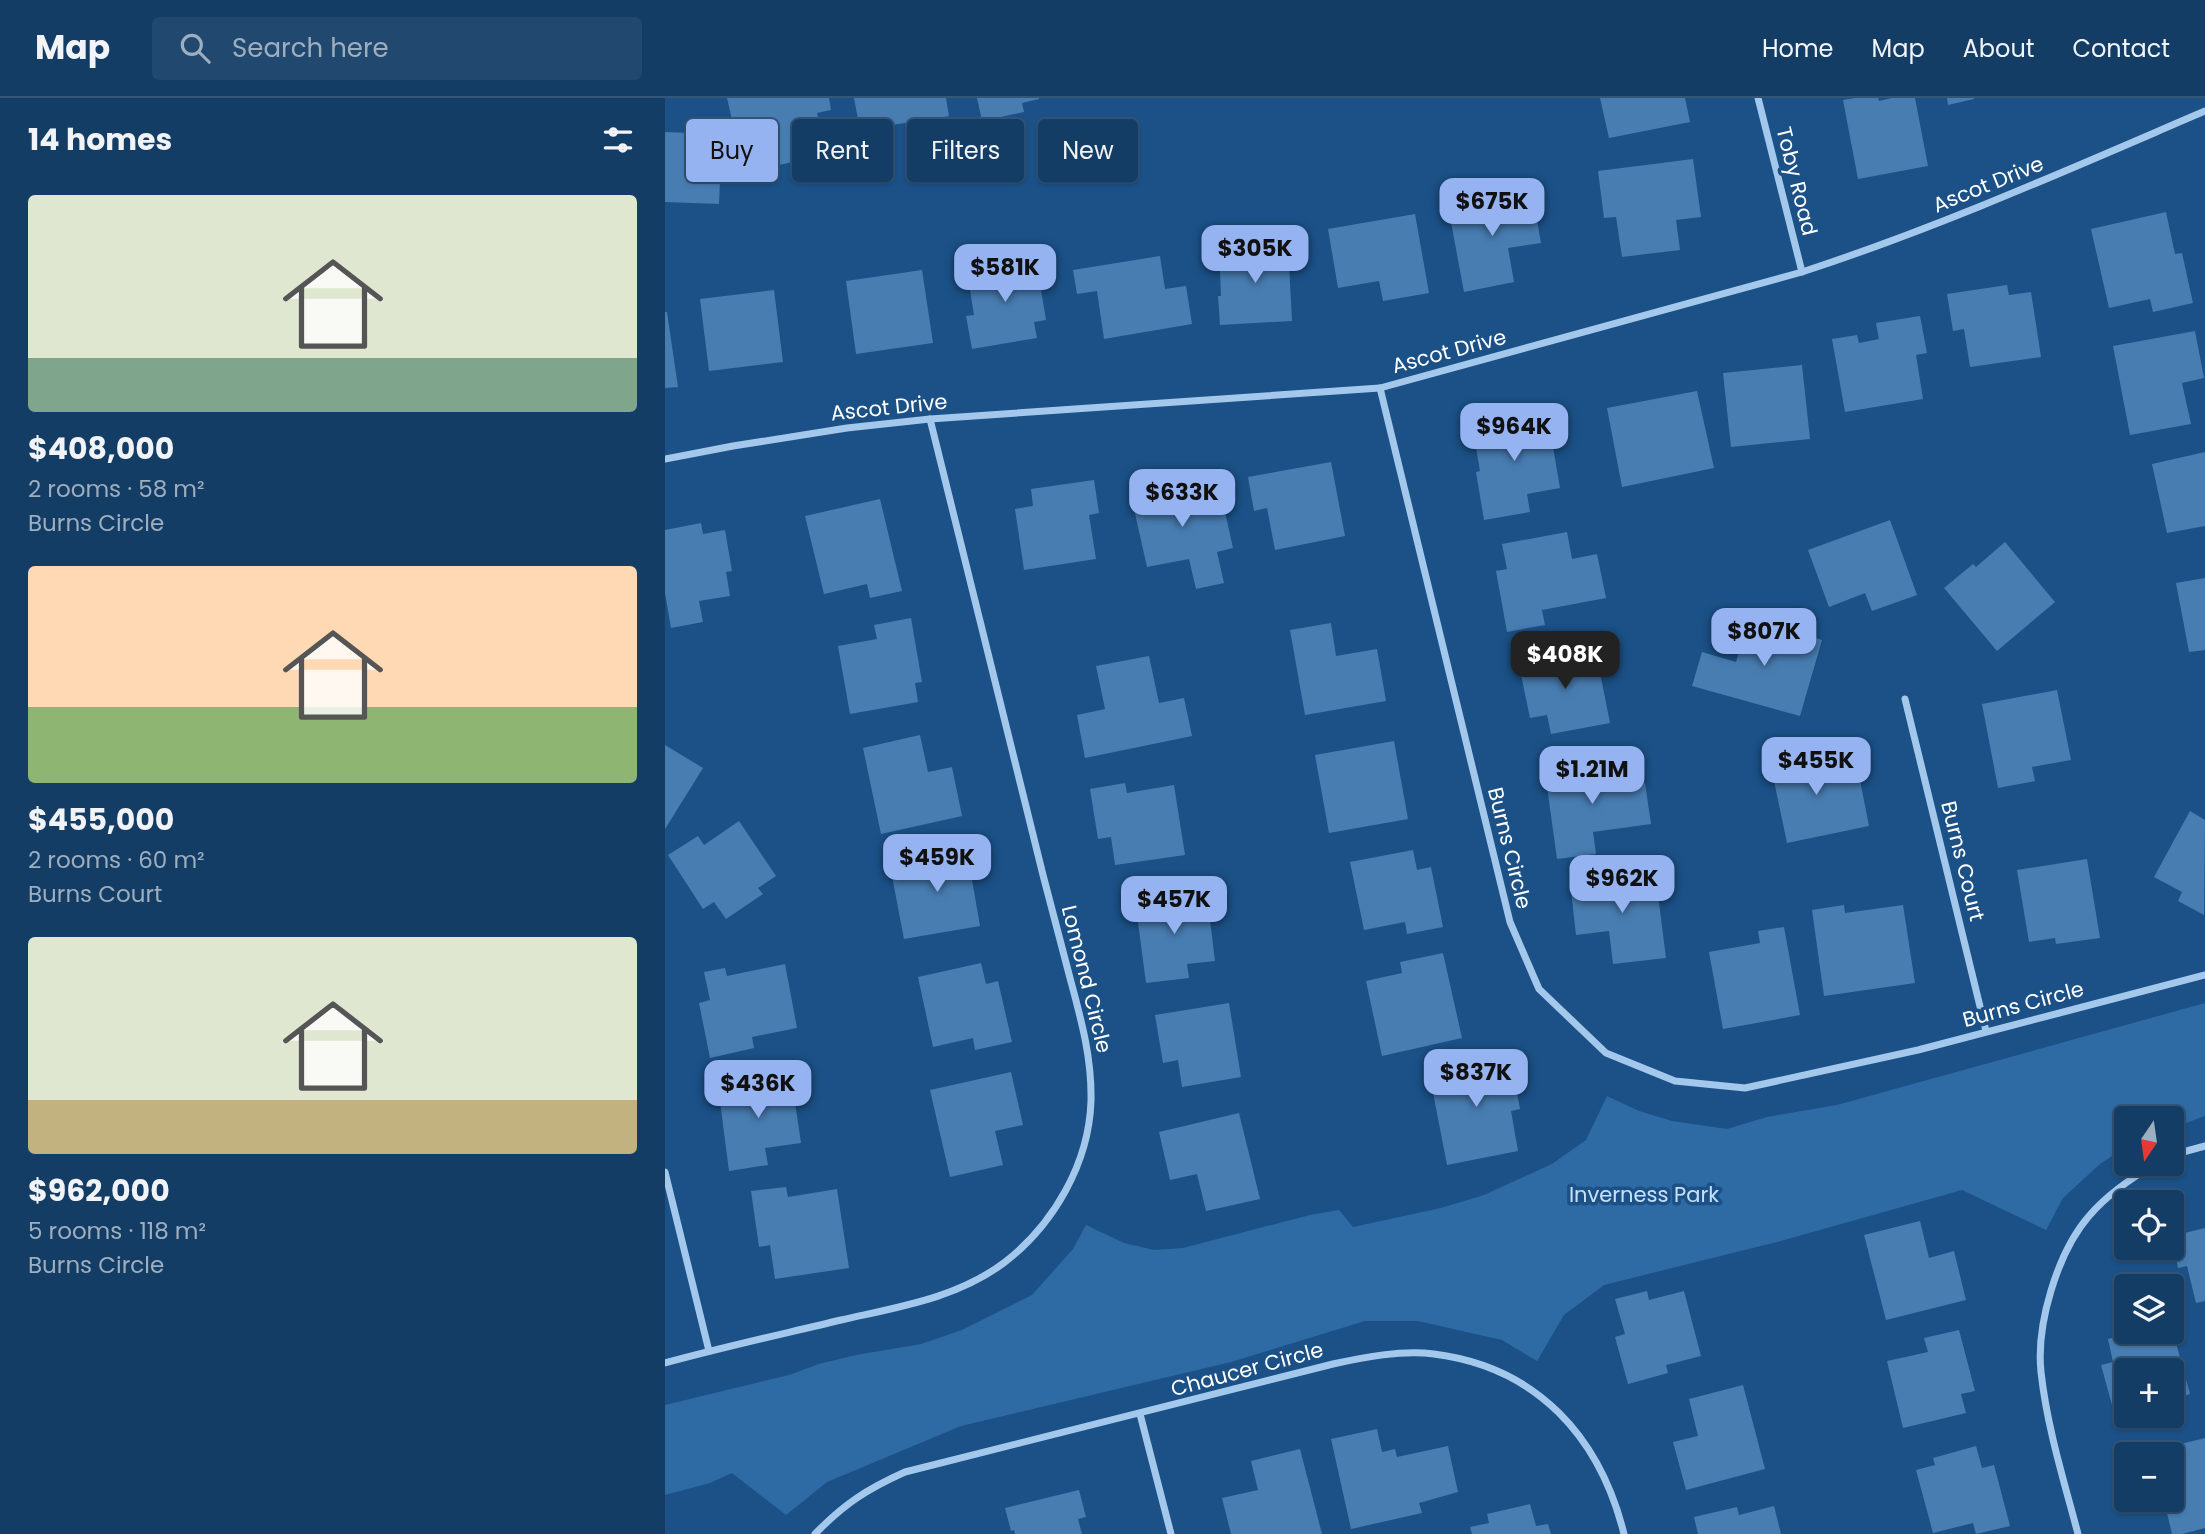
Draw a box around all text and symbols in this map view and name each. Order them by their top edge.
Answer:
search box [152,17,642,80]
text: Map [35,24,110,71]
icon: search [176,29,214,67]
text: Search here [232,30,389,66]
text: Home [1762,32,1834,65]
text: Map [1872,32,1925,65]
text: About [1963,32,2034,65]
text: Contact [2072,32,2170,65]
text: 14 homes [28,118,172,161]
chip: Buy [686,119,778,182]
chip: Rent [792,119,893,182]
chip: Filters [907,119,1024,182]
chip: New [1038,119,1138,182]
icon: filters [599,121,637,159]
street label: Toby Road [1770,124,1824,238]
street label: Ascot Drive [1928,149,2048,219]
pin: $675K [1443,178,1541,238]
text: $675K [1455,185,1529,217]
pin: $305K [1206,226,1304,285]
text: $305K [1217,232,1293,264]
icon: home [270,241,396,367]
pin: $581K [956,244,1054,304]
text: $581K [970,251,1040,283]
street label: Ascot Drive [1389,322,1509,380]
street label: Ascot Drive [829,386,949,428]
pin: $964K [1465,404,1563,463]
text: $964K [1476,410,1552,442]
text: $408,000 [28,427,174,470]
pin: $633K [1133,470,1231,529]
text: 2 rooms · 58 m² [28,473,205,505]
text: $633K [1145,476,1219,508]
text: Burns Circle [28,507,164,539]
pin: $807K [1715,608,1813,668]
icon: home [270,612,396,738]
text: $807K [1727,615,1801,647]
pin: $408K [1516,632,1614,691]
text: $408K [1527,638,1603,670]
pin: $455K [1767,738,1865,797]
text: $455K [1778,744,1854,776]
pin: $1.21M [1535,746,1649,806]
text: $1.21M [1555,753,1629,785]
street label: Burns Circle [1481,784,1539,912]
text: $455,000 [28,798,174,841]
street label: Burns Court [1934,798,1992,924]
pin: $459K [888,834,986,894]
text: $459K [899,841,975,873]
text: 2 rooms · 60 m² [28,844,205,876]
pin: $962K [1573,856,1671,915]
text: $962K [1585,862,1659,894]
pin: $457K [1125,876,1223,936]
text: Burns Court [28,878,162,910]
text: $457K [1137,883,1211,915]
street label: Lomond Circle [1055,902,1119,1056]
street label: Burns Circle [1959,974,2087,1034]
icon: home [270,983,396,1109]
pin: $837K [1427,1049,1525,1109]
text: $837K [1440,1056,1512,1088]
pin: $436K [709,1060,807,1120]
text: $436K [720,1067,796,1099]
north arrow [2114,1106,2184,1176]
map controls [2114,1106,2184,1512]
text: $962,000 [28,1169,170,1212]
park label: Inverness Park [1569,1180,1719,1209]
button: locate [2114,1190,2184,1260]
text: 5 rooms · 118 m² [28,1215,206,1247]
text: Burns Circle [28,1249,164,1281]
button: layers [2114,1274,2184,1344]
street label: Chaucer Circle [1168,1335,1326,1403]
button: + [2114,1358,2184,1428]
button: − [2114,1442,2184,1512]

